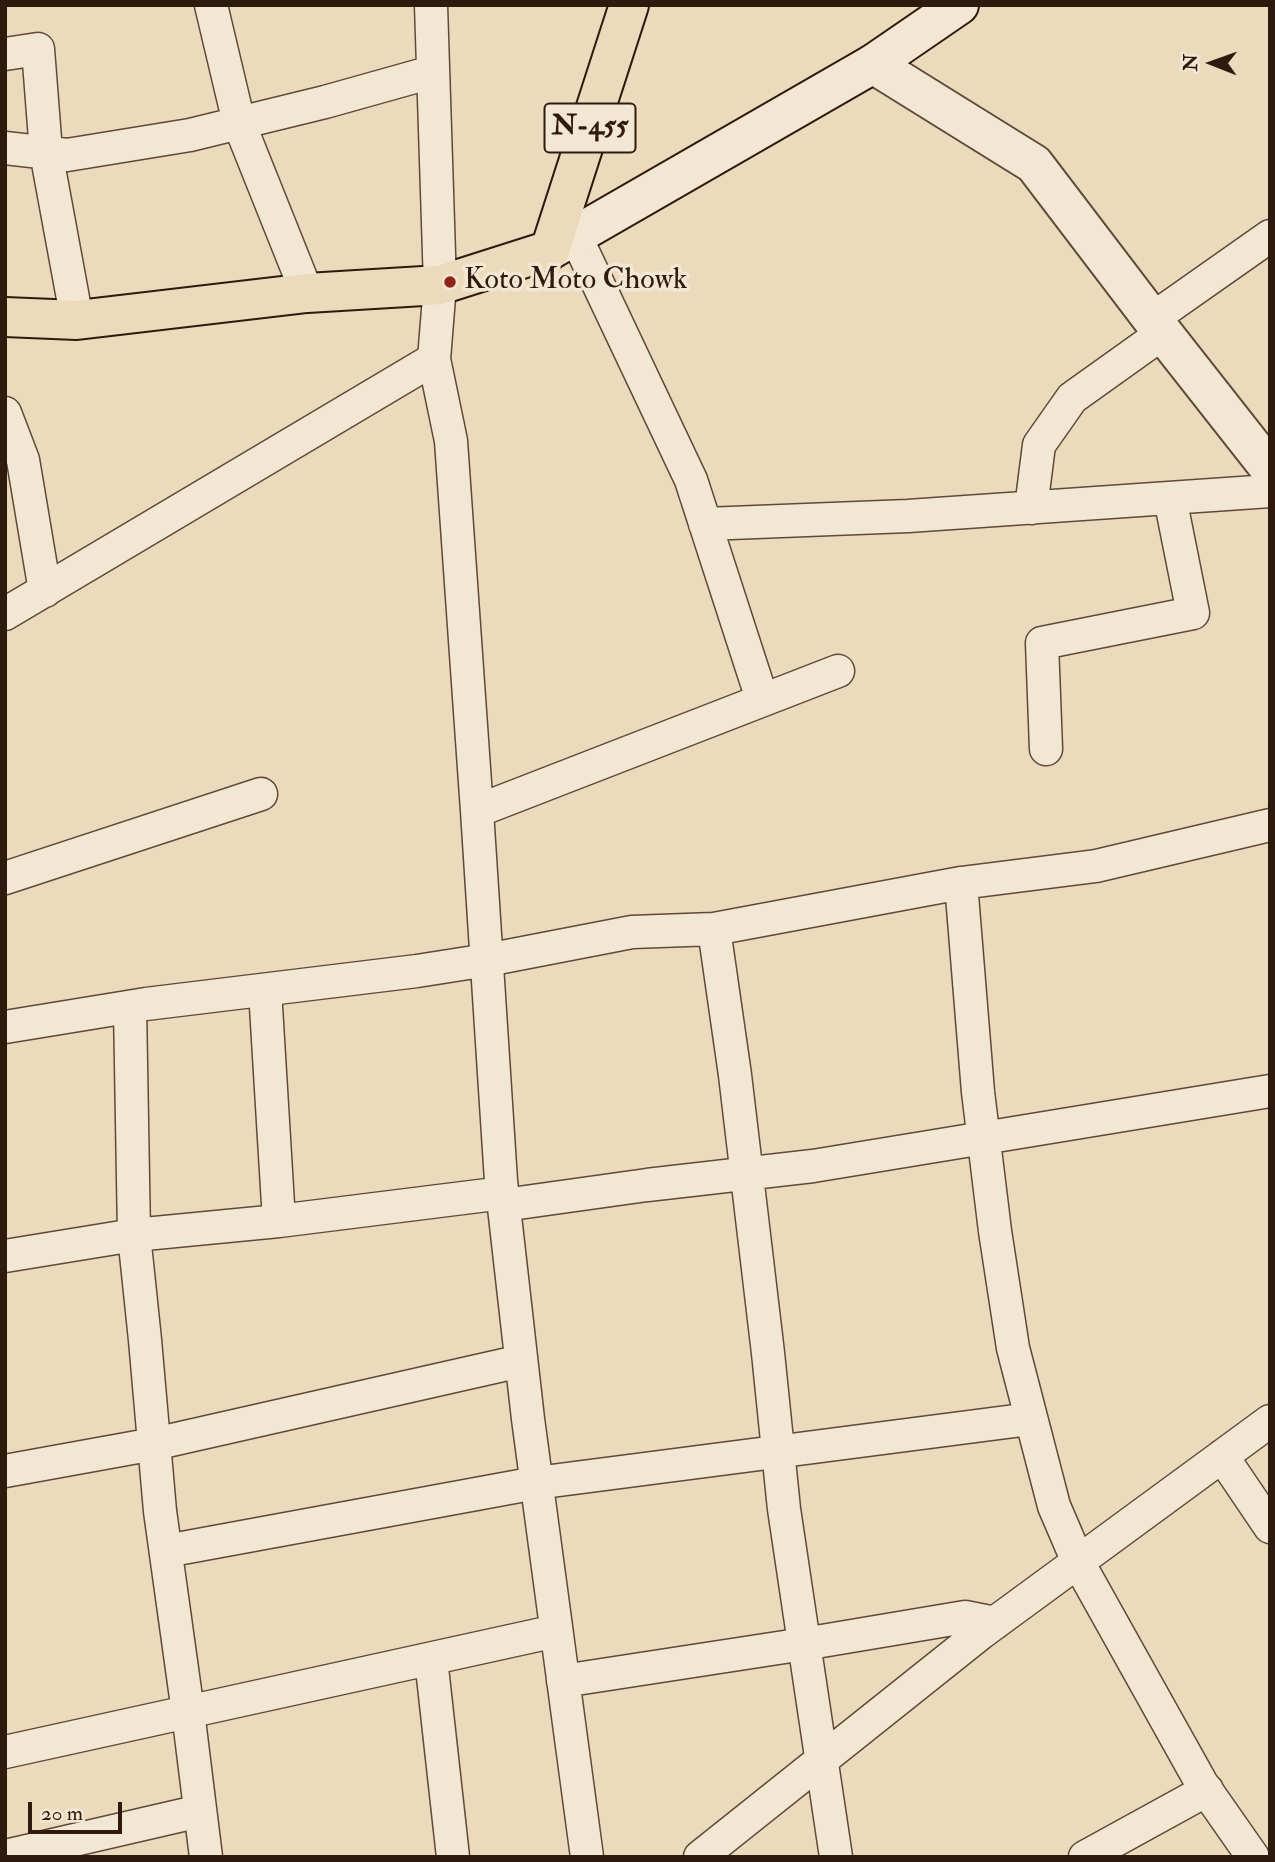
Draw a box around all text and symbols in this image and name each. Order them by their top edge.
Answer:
north arrow [1177,28,1247,98]
text: N [1179,54,1203,71]
road number: N-455 [544,104,636,152]
place label: Koto Moto Chowk [464,264,687,300]
marker: Koto Moto Chowk [442,274,458,290]
scale bar [32,1788,126,1832]
text: 20 m [41,1800,83,1827]

